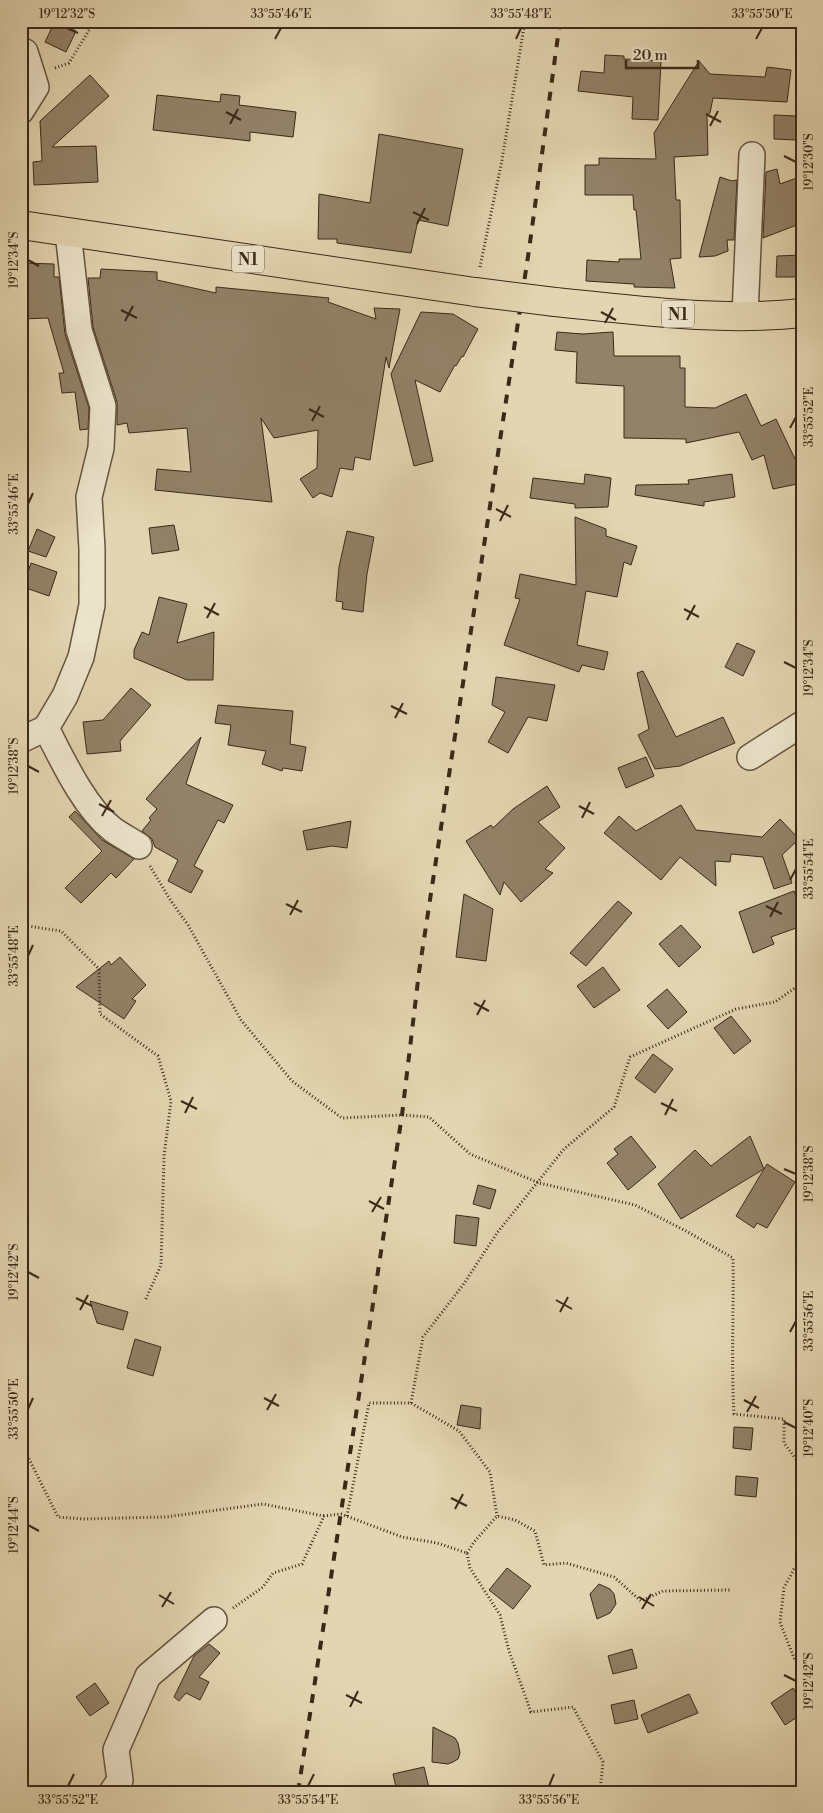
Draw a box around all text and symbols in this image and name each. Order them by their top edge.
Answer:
text: 19°12'32"S [39,7,95,22]
text: 33°55'46"E [251,7,311,22]
text: 33°55'48"E [490,7,552,22]
text: 33°55'50"E [731,7,793,22]
scale bar [626,38,698,70]
text: 20 m [633,46,668,65]
text: 19°12'30"S [802,133,817,191]
text: 19°12'34"S [7,231,22,288]
road number: N1 [232,245,264,272]
road number: N1 [662,300,694,328]
text: 33°55'52"E [802,387,817,447]
text: 33°55'46"E [7,474,22,534]
text: 19°12'34"S [802,639,817,696]
text: 19°12'38"S [7,737,22,794]
text: 33°55'54"E [802,839,817,899]
text: 33°55'48"E [7,925,22,987]
text: 19°12'38"S [802,1145,817,1202]
text: 19°12'42"S [7,1243,22,1300]
text: 33°55'56"E [802,1291,817,1351]
text: 33°55'50"E [7,1378,22,1440]
text: 19°12'40"S [802,1399,817,1457]
text: 19°12'44"S [7,1496,22,1554]
text: 19°12'42"S [802,1652,817,1709]
text: 33°55'52"E [38,1793,98,1808]
text: 33°55'54"E [278,1793,338,1808]
text: 33°55'56"E [519,1793,579,1808]

